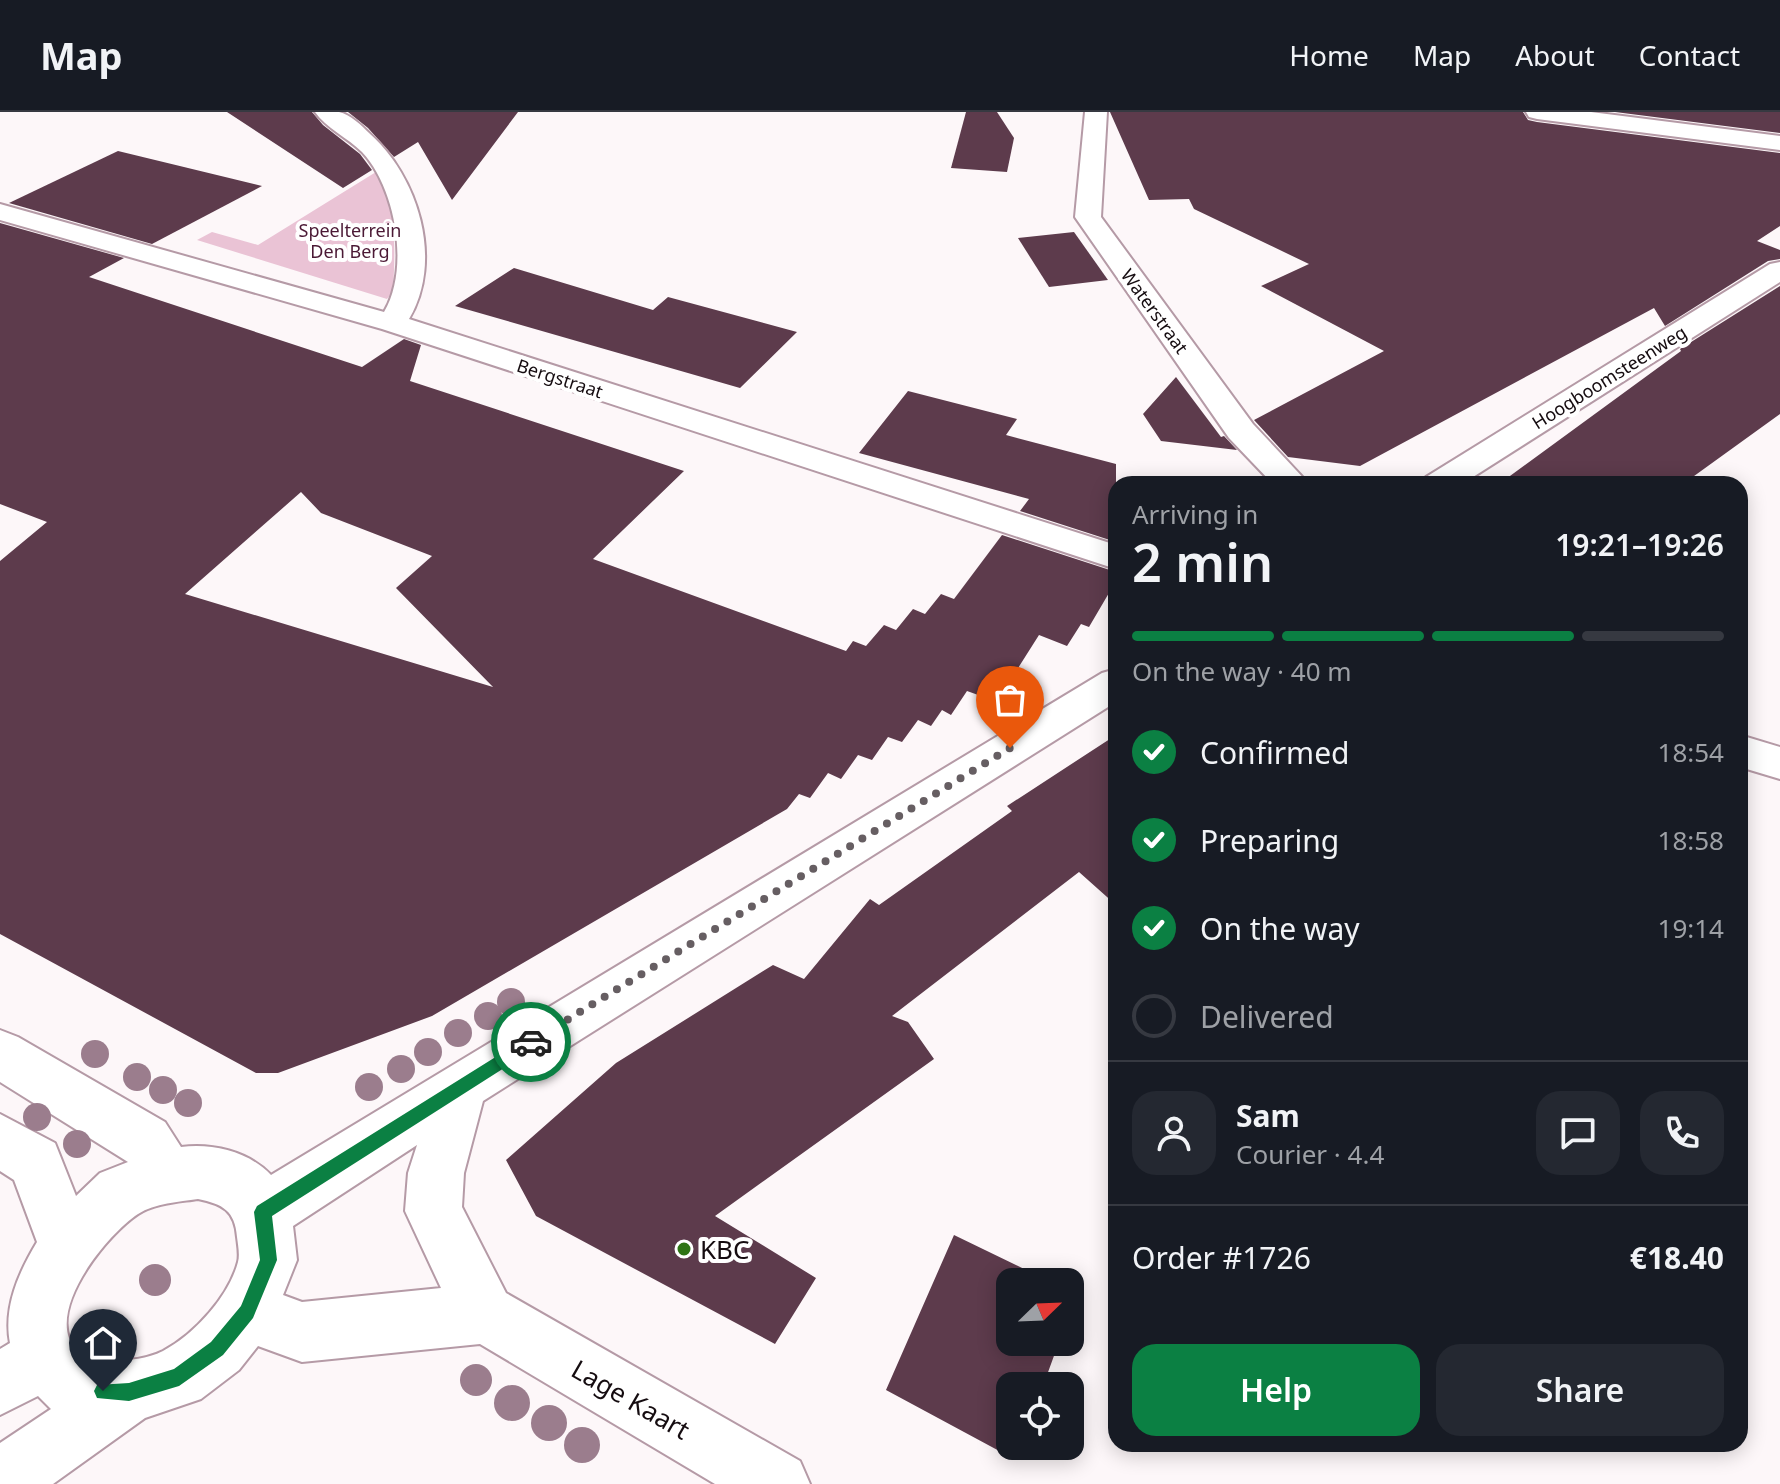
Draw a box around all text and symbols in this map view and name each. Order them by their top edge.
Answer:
text: Map [40,29,123,81]
text: Home [1289,36,1369,74]
text: Map [1413,36,1471,74]
text: About [1515,36,1595,74]
text: Contact [1639,36,1740,74]
park label: Speelterrein Den Berg [299,218,401,263]
street label: Waterstraat [1116,264,1194,359]
street label: Hoogboomsteenweg [1527,320,1691,434]
street label: Bergstraat [514,353,607,403]
text: Arriving in [1132,496,1258,532]
text: 19:21–19:26 [1555,524,1724,565]
text: 2 min [1132,526,1273,597]
text: On the way · 40 m [1132,653,1352,689]
pin [976,666,1044,748]
icon: bag [988,678,1032,722]
icon: check [1132,730,1176,774]
text: Confirmed [1200,732,1350,773]
text: 18:54 [1658,734,1724,770]
icon: check [1132,818,1176,862]
text: Preparing [1200,820,1339,861]
text: 18:58 [1658,822,1724,858]
icon: check [1132,906,1176,950]
text: On the way [1200,908,1360,949]
text: 19:14 [1658,910,1724,946]
text: Delivered [1200,996,1334,1037]
courier [491,1002,571,1082]
icon: car [509,1020,553,1064]
button: person [1132,1091,1216,1175]
button: chat [1536,1091,1620,1175]
button: phone [1640,1091,1724,1175]
text: Sam [1236,1095,1300,1136]
text: Courier · 4.4 [1236,1136,1384,1172]
place label: KBC [700,1231,749,1267]
text: Order #1726 [1132,1237,1311,1278]
text: €18.40 [1630,1237,1724,1278]
marker: KBC [675,1240,693,1258]
north arrow [996,1268,1084,1356]
map controls [996,1268,1084,1460]
pin [69,1309,137,1391]
icon: home [81,1321,125,1365]
button: Help [1132,1344,1420,1436]
button: Share [1436,1344,1724,1436]
street label: Lage Kaart [565,1351,697,1447]
button: locate [996,1372,1084,1460]

